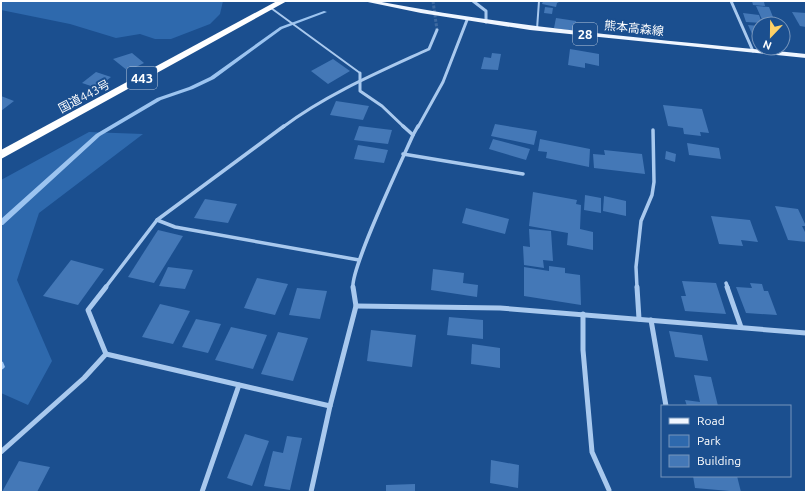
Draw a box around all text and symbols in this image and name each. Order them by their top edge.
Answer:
north arrow [751,16,791,56]
street label: 熊本高森線 [603,18,665,38]
road number: 28 [573,23,597,45]
text: N [761,38,773,52]
road number: 443 [127,67,157,89]
street label: 国道443号 [56,77,112,115]
legend [661,405,791,477]
text: Road [697,414,725,427]
text: Park [697,434,721,447]
text: Building [697,454,741,467]

